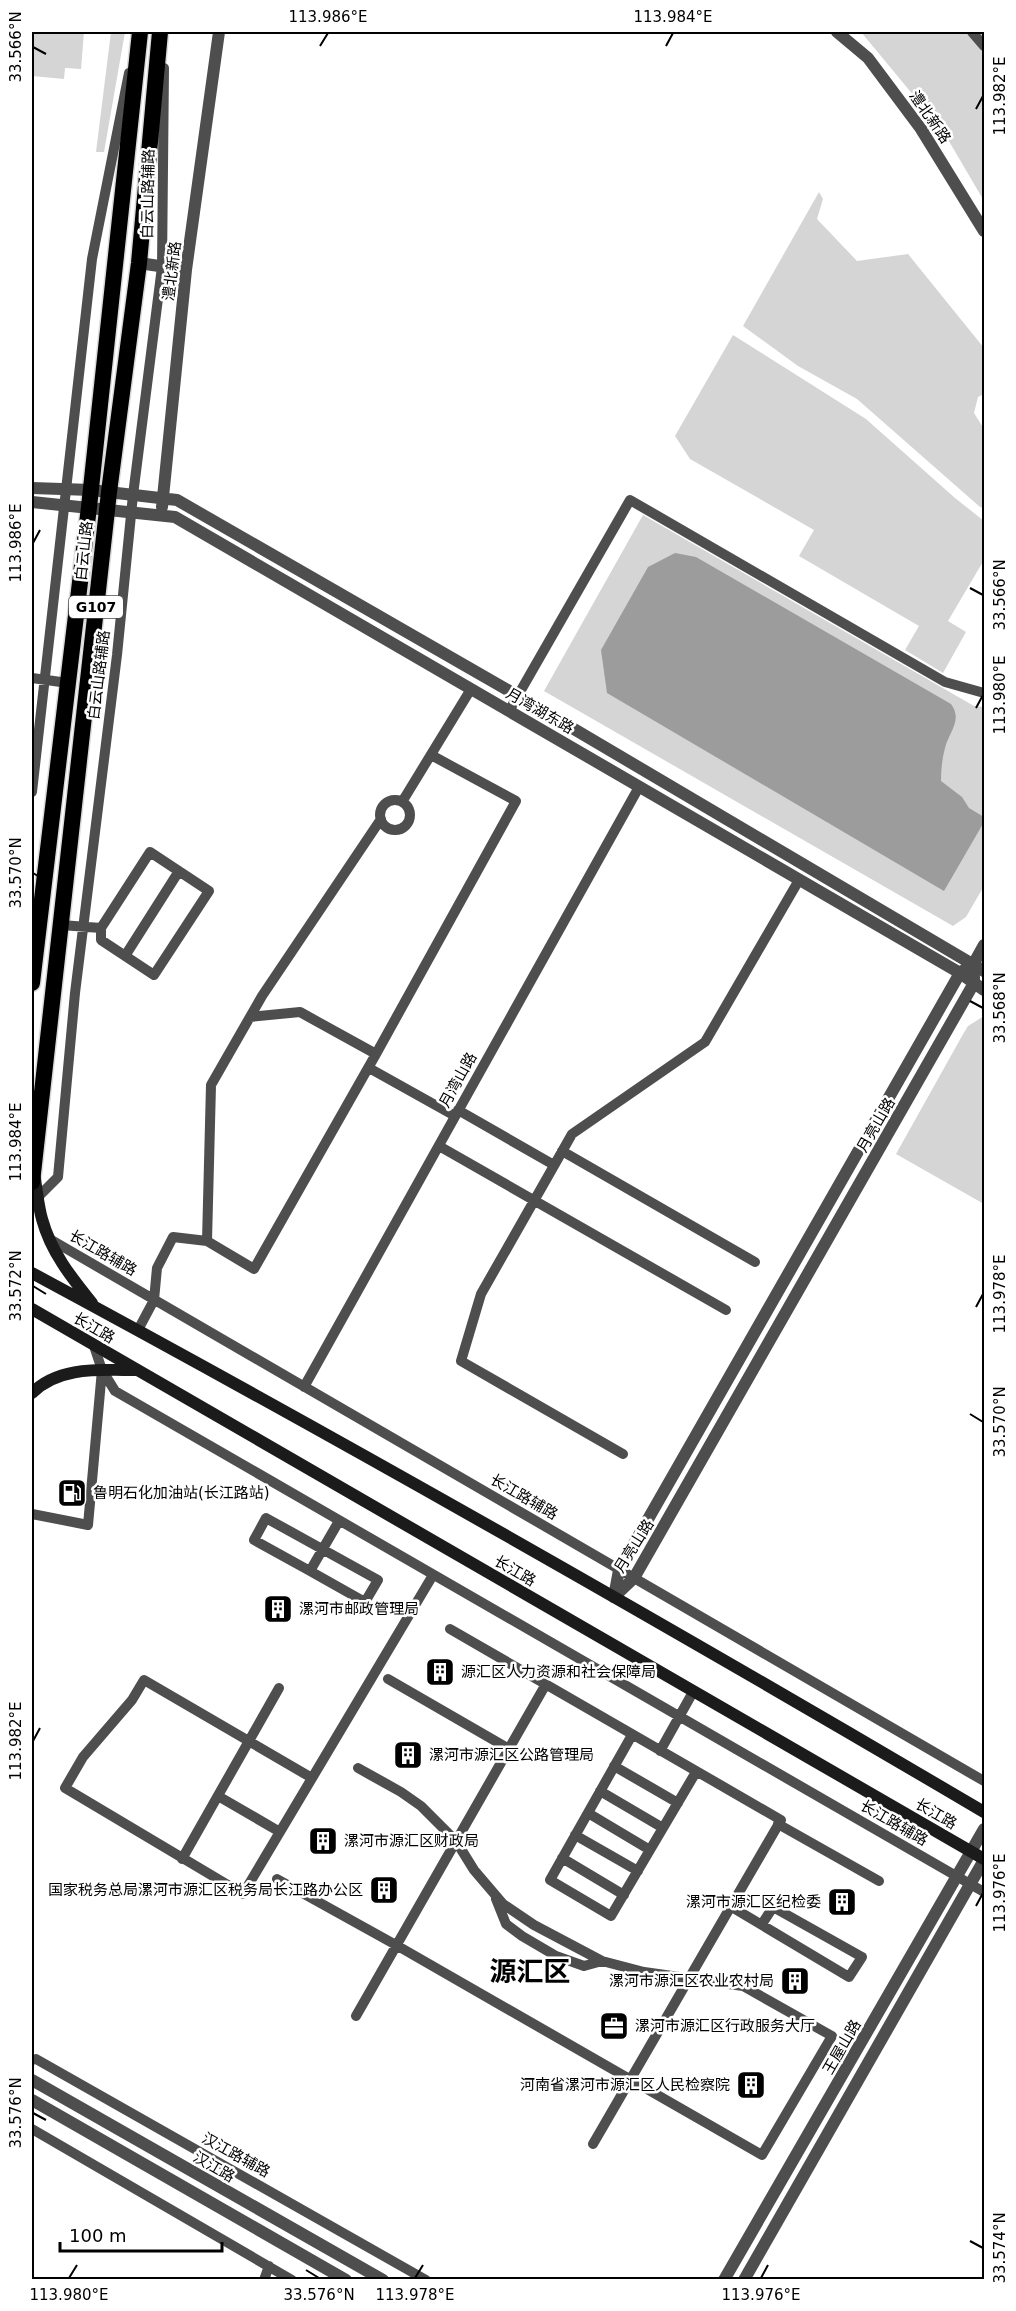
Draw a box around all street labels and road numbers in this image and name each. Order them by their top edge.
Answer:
street label: 澧北新路 [905,87,955,147]
street label: 白云山路辅路 [138,149,158,239]
street label: 澧北新路 [159,240,185,302]
street label: 白云山路 [72,520,96,582]
road number: G107 [69,596,123,618]
street label: 白云山路辅路 [85,629,113,721]
street label: 月湾湖东路 [503,684,577,738]
street label: 月湾山路 [436,1049,480,1111]
street label: 月亮山路 [853,1095,899,1155]
street label: 长江路辅路 [66,1226,140,1280]
street label: 长江路 [70,1309,118,1347]
street label: 长江路辅路 [487,1470,561,1524]
street label: 月亮山路 [610,1516,658,1576]
street label: 长江路 [491,1552,539,1590]
street label: 长江路 [912,1795,960,1833]
street label: 长江路辅路 [857,1796,931,1850]
street label: 王屋山路 [819,2017,865,2077]
street label: 汉江路辅路 [199,2129,273,2181]
street label: 汉江路 [190,2148,238,2186]

